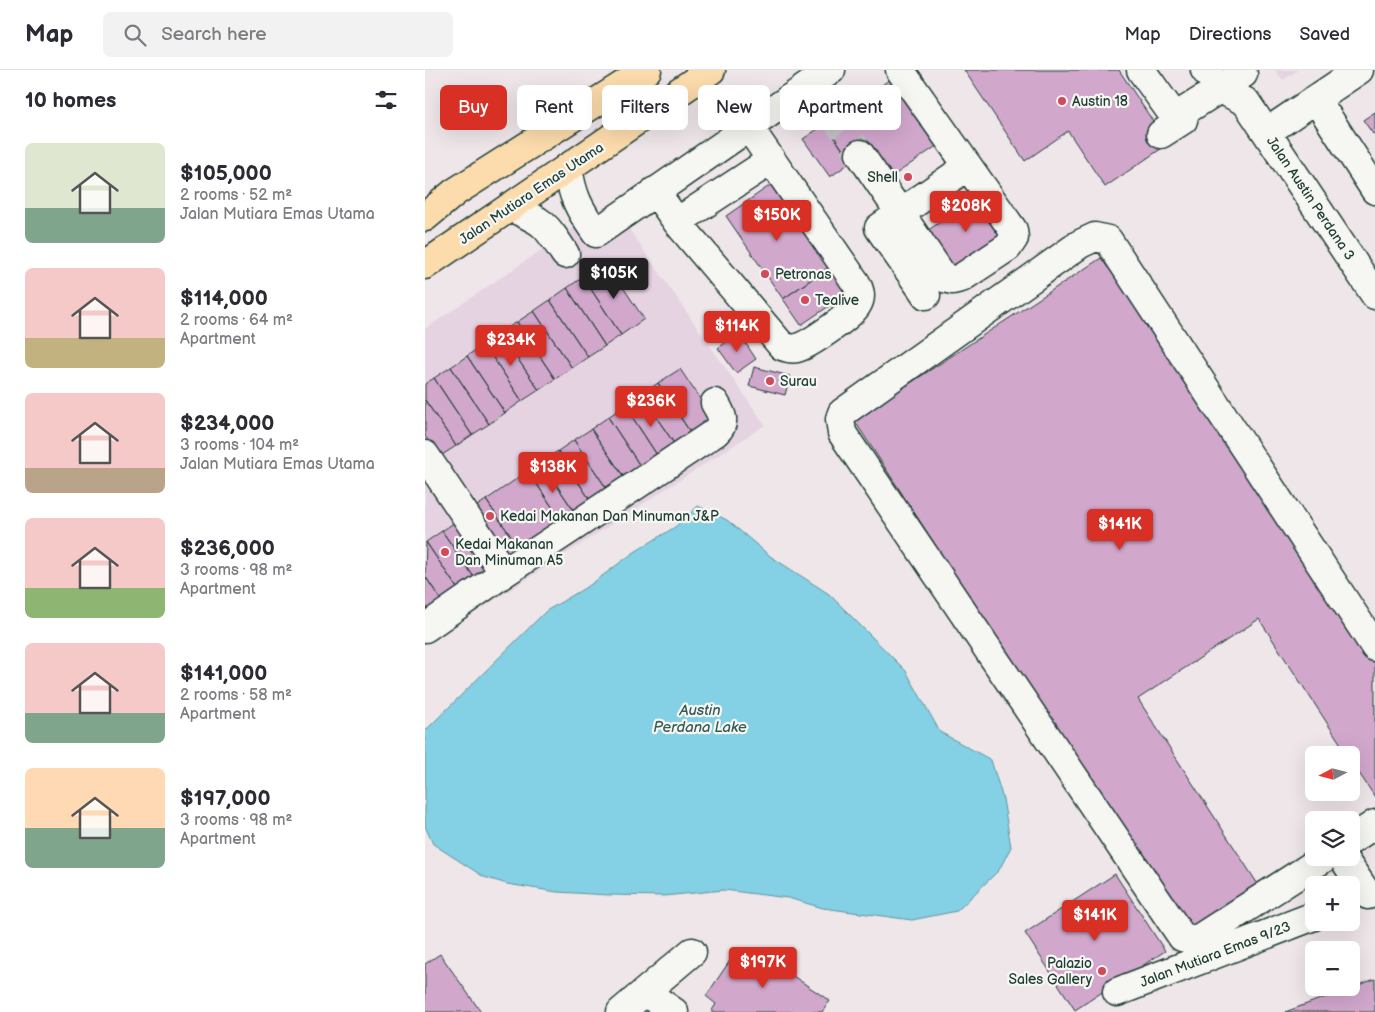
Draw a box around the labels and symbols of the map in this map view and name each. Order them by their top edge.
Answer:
place label: Austin 18 [1072,93,1128,110]
marker: Austin 18 [1056,95,1068,107]
street label: Jalan Austin Perdana 3 [1263,133,1358,263]
street label: Jalan Mutiara Emas Utama [456,139,607,248]
place label: Shell [867,169,898,186]
marker: Shell [902,171,914,183]
pin: $208K [931,190,1001,233]
pin: $150K [742,200,812,242]
pin: $105K [579,258,649,300]
place label: Petronas [775,266,831,283]
marker: Petronas [759,268,771,280]
place label: Tealive [815,292,859,309]
marker: Tealive [799,294,811,306]
pin: $114K [702,310,772,353]
pin: $234K [476,324,546,367]
place label: Surau [780,373,817,390]
marker: Surau [764,375,776,387]
pin: $236K [616,386,686,428]
pin: $138K [518,452,588,494]
place label: Kedai Makanan Dan Minuman J&P [500,508,719,525]
pin: $141K [1085,508,1155,551]
marker: Kedai Makanan Dan Minuman J&P [484,510,496,522]
place label: Kedai Makanan Dan Minuman A5 [455,536,563,569]
marker: Kedai Makanan Dan Minuman A5 [439,546,451,558]
water label: Austin Perdana Lake [653,701,747,737]
north arrow [1305,746,1360,801]
pin: $141K [1060,900,1130,942]
street label: Jalan Mutiara Emas 9/23 [1137,918,1293,991]
pin: $197K [728,946,798,989]
place label: Palazio Sales Gallery [1009,955,1093,988]
marker: Palazio Sales Gallery [1096,965,1108,977]

